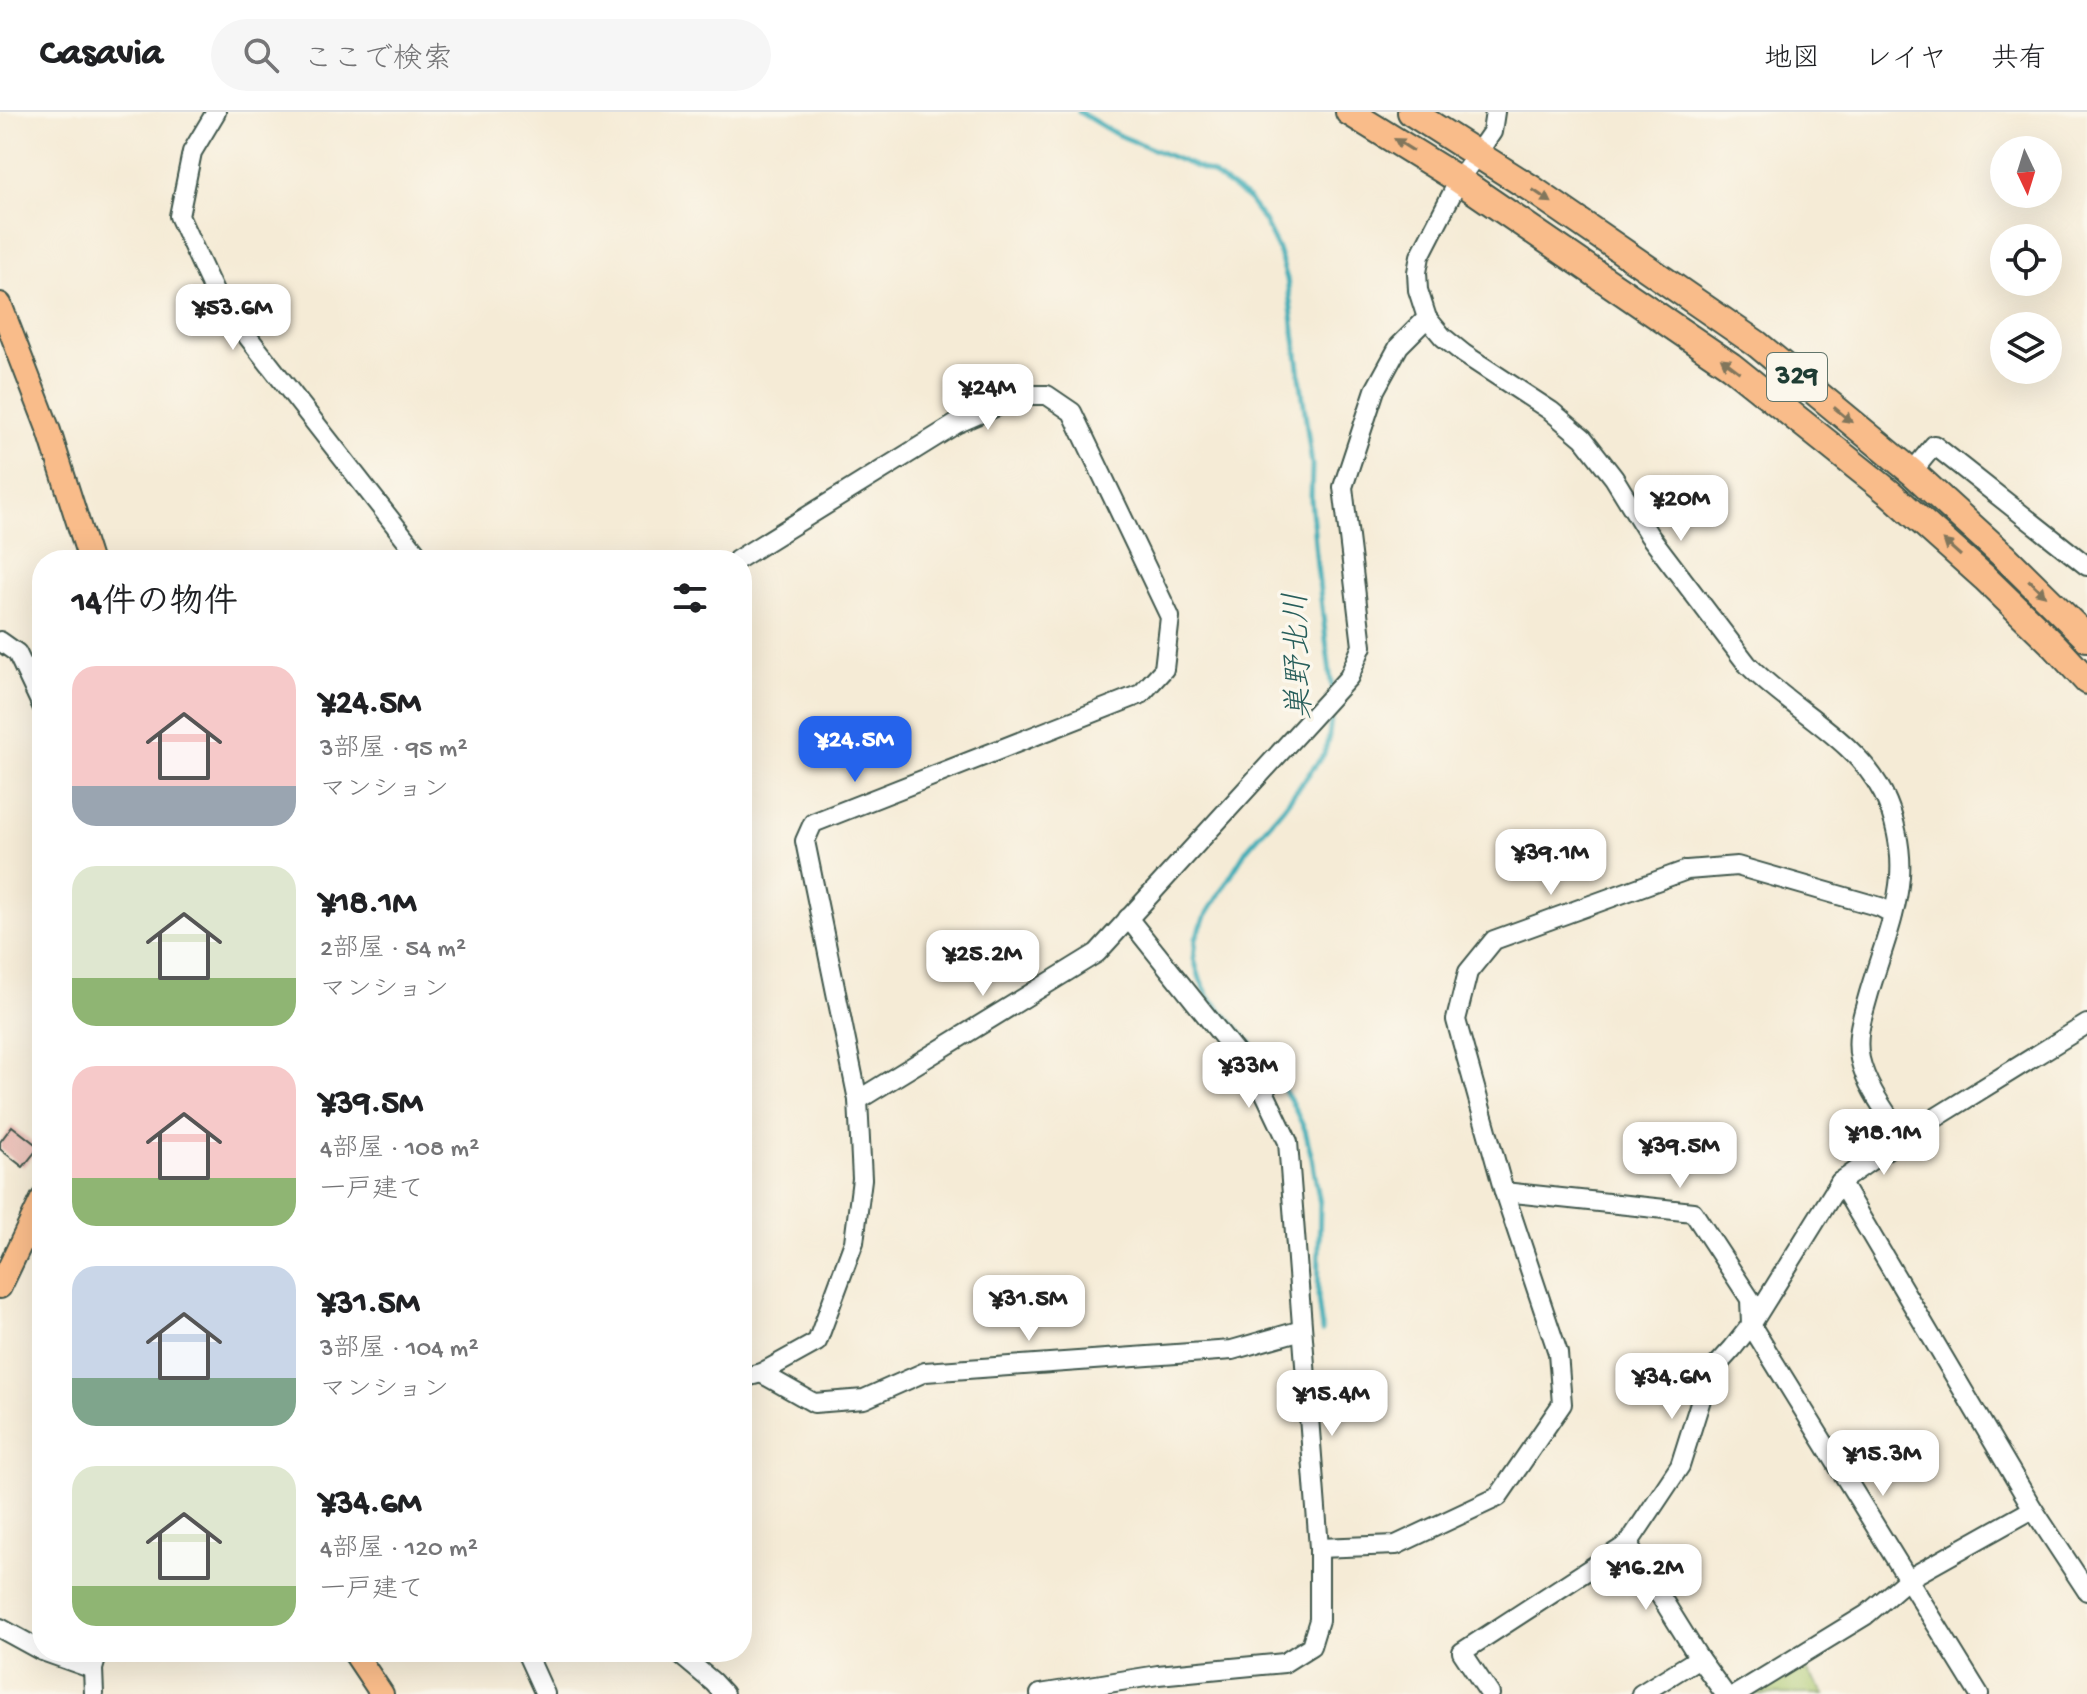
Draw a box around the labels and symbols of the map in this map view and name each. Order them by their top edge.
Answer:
north arrow [1990,136,2062,208]
one-way arrow [1394,138,1415,153]
one-way arrow [1532,188,1553,203]
pin: ¥53.6M [168,284,298,352]
road number: 329 [1767,353,1827,401]
one-way arrow [1719,358,1740,373]
pin: ¥24M [941,364,1035,432]
one-way arrow [1833,406,1853,423]
pin: ¥20M [1634,475,1728,543]
one-way arrow [1942,540,1961,558]
one-way arrow [2027,578,2046,597]
water label: 巣野北川 [1279,591,1322,721]
pin: ¥24.5M [790,716,920,784]
pin: ¥39.1M [1486,829,1616,897]
pin: ¥25.2M [918,930,1048,998]
pin: ¥33M [1202,1042,1296,1110]
pin: ¥18.1M [1819,1109,1949,1177]
pin: ¥39.5M [1615,1122,1745,1190]
pin: ¥31.5M [964,1275,1094,1343]
pin: ¥34.6M [1607,1353,1737,1421]
pin: ¥15.4M [1267,1370,1397,1438]
pin: ¥15.3M [1818,1430,1948,1498]
pin: ¥16.2M [1581,1544,1711,1612]

